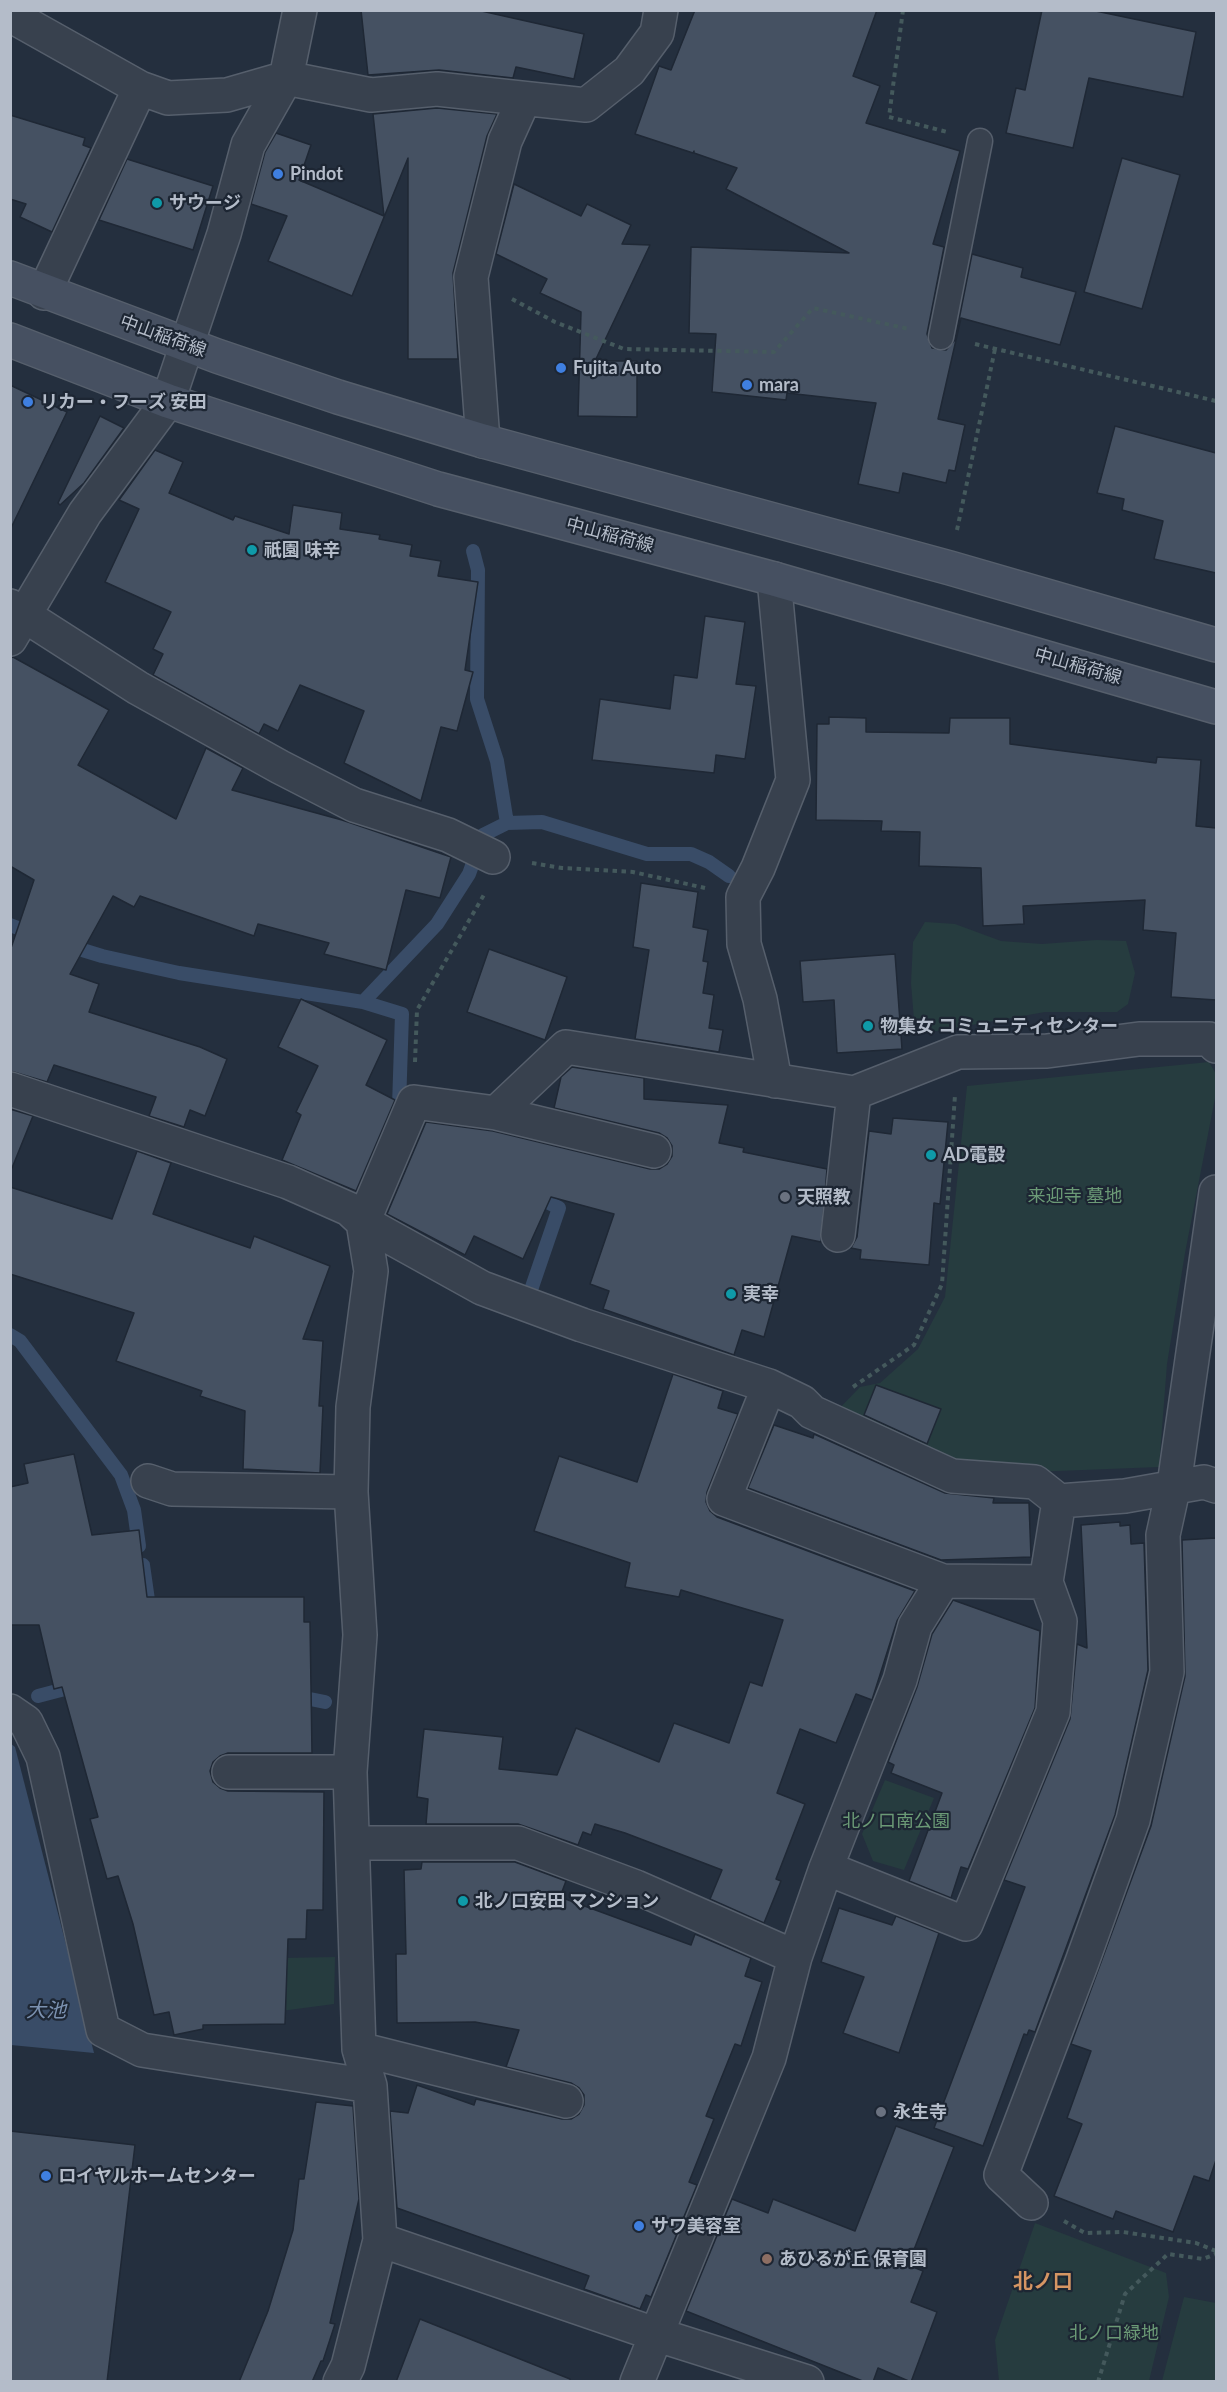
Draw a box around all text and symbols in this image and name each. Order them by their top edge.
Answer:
place label: Pindot [290,163,343,185]
marker: Pindot [271,167,285,181]
place label: サウージ [169,192,241,214]
marker: サウージ [150,196,164,210]
street label: 中山稲荷線 [117,310,209,362]
place label: Fujita Auto [573,357,661,379]
marker: Fujita Auto [554,361,568,375]
place label: mara [759,374,799,396]
marker: mara [740,378,754,392]
place label: リカー・フーズ 安田 [40,391,206,413]
marker: リカー・フーズ 安田 [21,395,35,409]
street label: 中山稲荷線 [564,513,656,557]
place label: 祇園 味辛 [264,539,340,561]
marker: 祇園 味辛 [245,543,259,557]
street label: 中山稲荷線 [1032,643,1124,689]
place label: 物集女 コミュニティセンター [880,1015,1118,1037]
marker: 物集女 コミュニティセンター [861,1019,875,1033]
place label: AD電設 [943,1144,1005,1166]
marker: AD電設 [924,1148,938,1162]
park label: 来迎寺 墓地 [1028,1185,1122,1207]
place label: 天照教 [797,1186,851,1208]
marker: 天照教 [778,1190,792,1204]
place label: 実幸 [743,1283,779,1305]
marker: 実幸 [724,1287,738,1301]
park label: 北ノ口南公園 [842,1810,950,1832]
place label: 北ノ口安田 マンション [475,1890,659,1912]
marker: 北ノ口安田 マンション [456,1894,470,1908]
water label: 大池 [26,1999,66,2023]
place label: 永生寺 [893,2101,947,2123]
marker: 永生寺 [874,2105,888,2119]
place label: ロイヤルホームセンター [58,2165,256,2187]
marker: ロイヤルホームセンター [39,2169,53,2183]
place label: サワ美容室 [651,2215,741,2237]
marker: サワ美容室 [632,2219,646,2233]
place label: あひるが丘 保育園 [779,2248,927,2270]
marker: あひるが丘 保育園 [760,2252,774,2266]
district label: 北ノ口 [1013,2270,1073,2294]
park label: 北ノ口緑地 [1069,2322,1159,2344]

